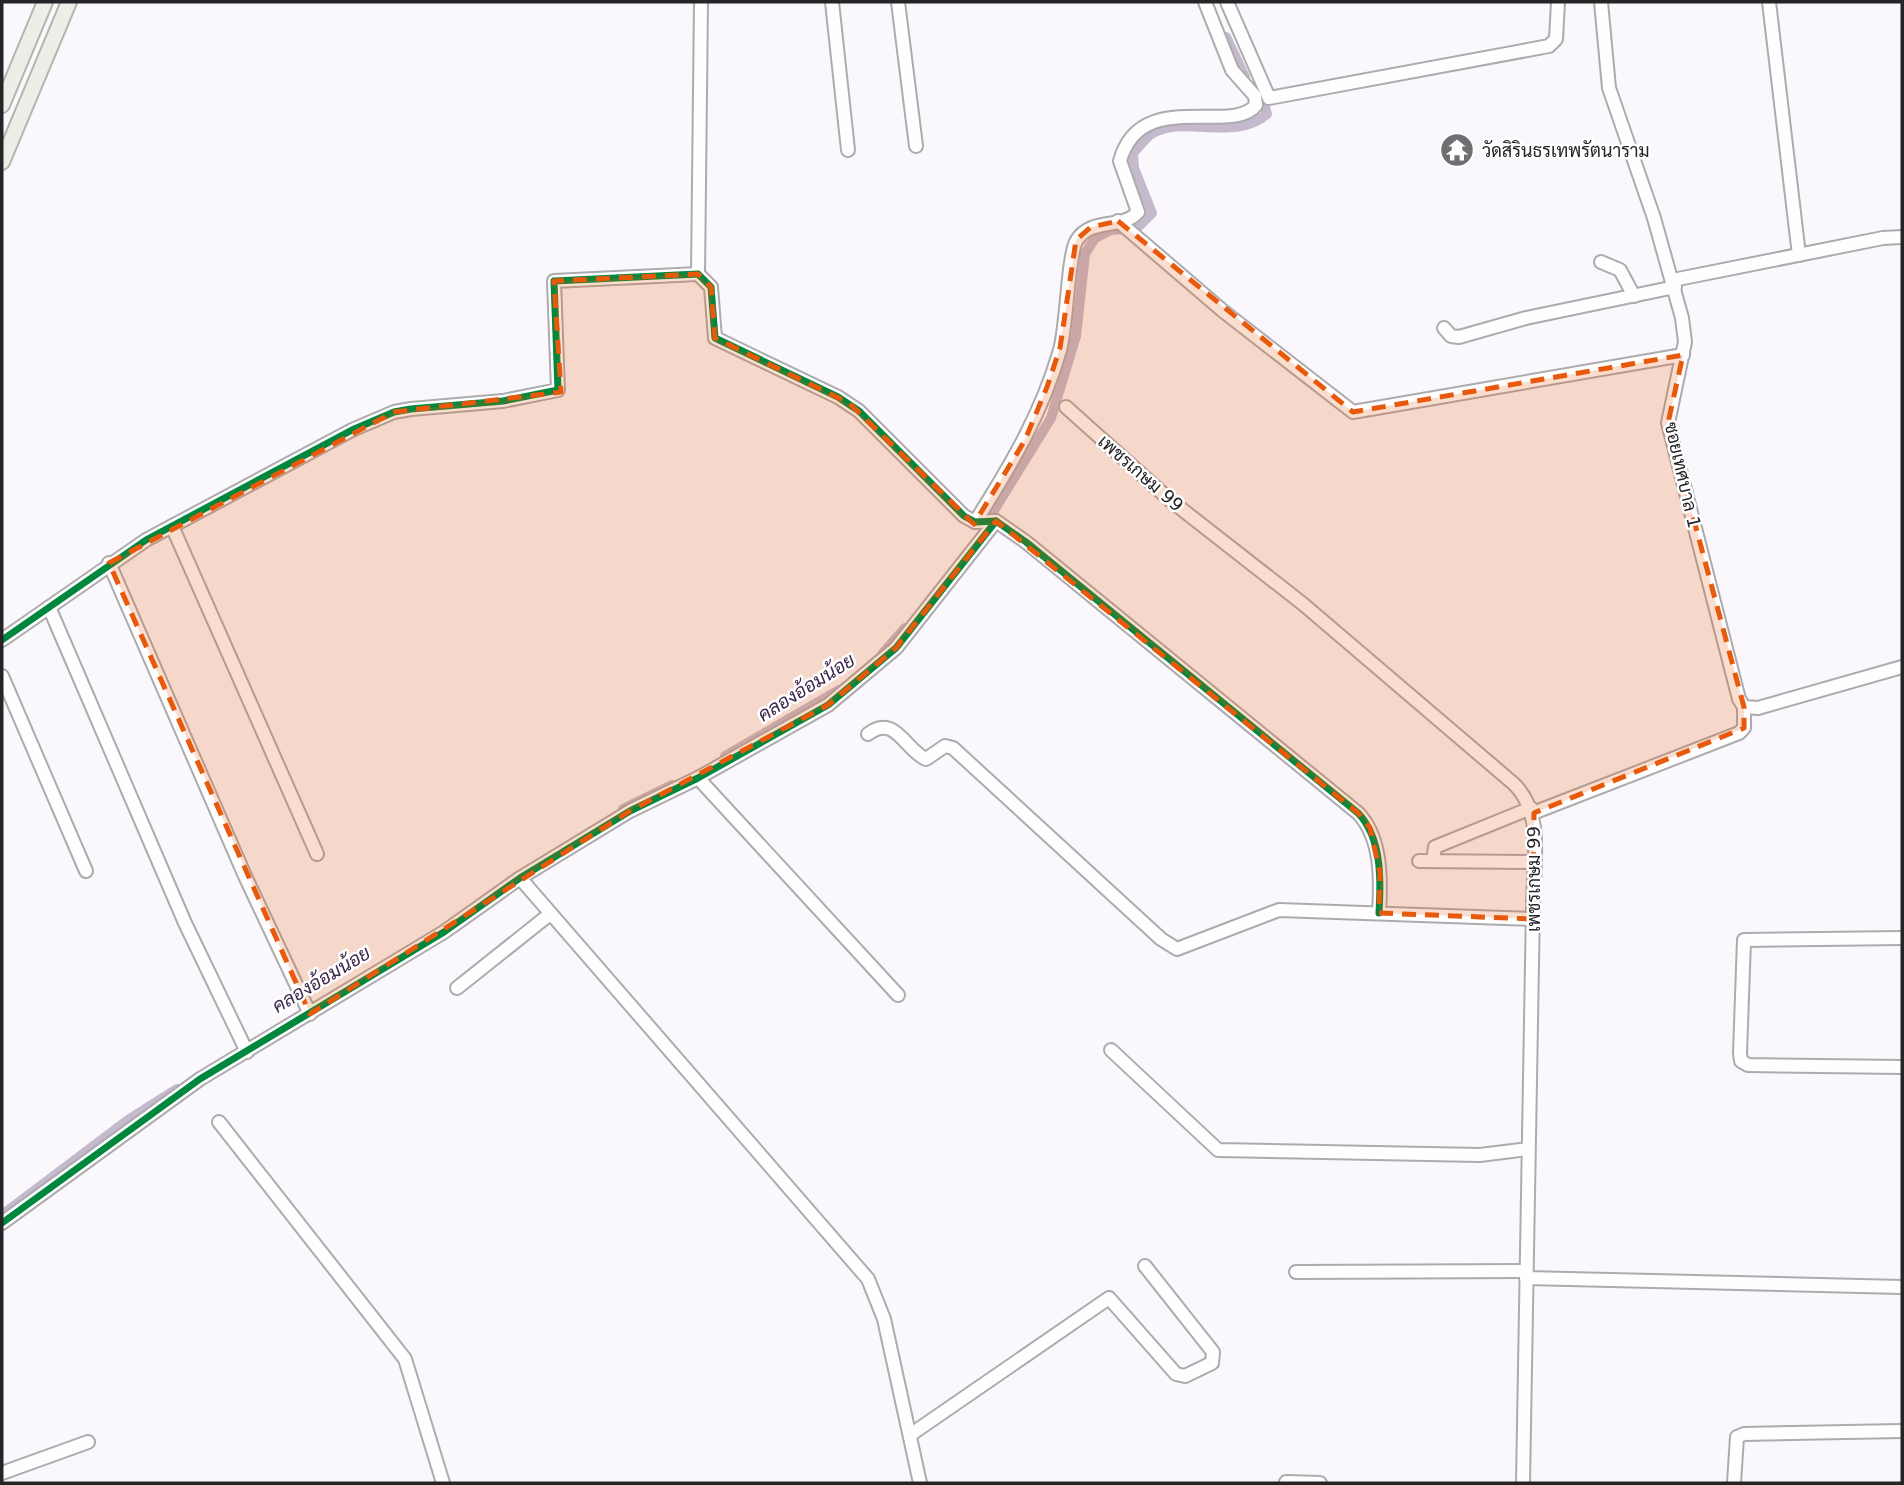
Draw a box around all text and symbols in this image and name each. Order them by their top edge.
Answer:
temple icon: วัดสิรินธรเทพรัตนาราม [1438,131,1476,169]
place label: วัดสิรินธรเทพรัตนาราม [1482,140,1650,161]
street label: ซอยเทศบาล 1 [1661,420,1705,530]
street label: เพชรเกษม 99 [1094,430,1188,516]
water label: คลองอ้อมน้อย [753,648,859,726]
street label: เพชรเกษม 99 [1523,826,1544,932]
water label: คลองอ้อมน้อย [268,941,374,1017]

